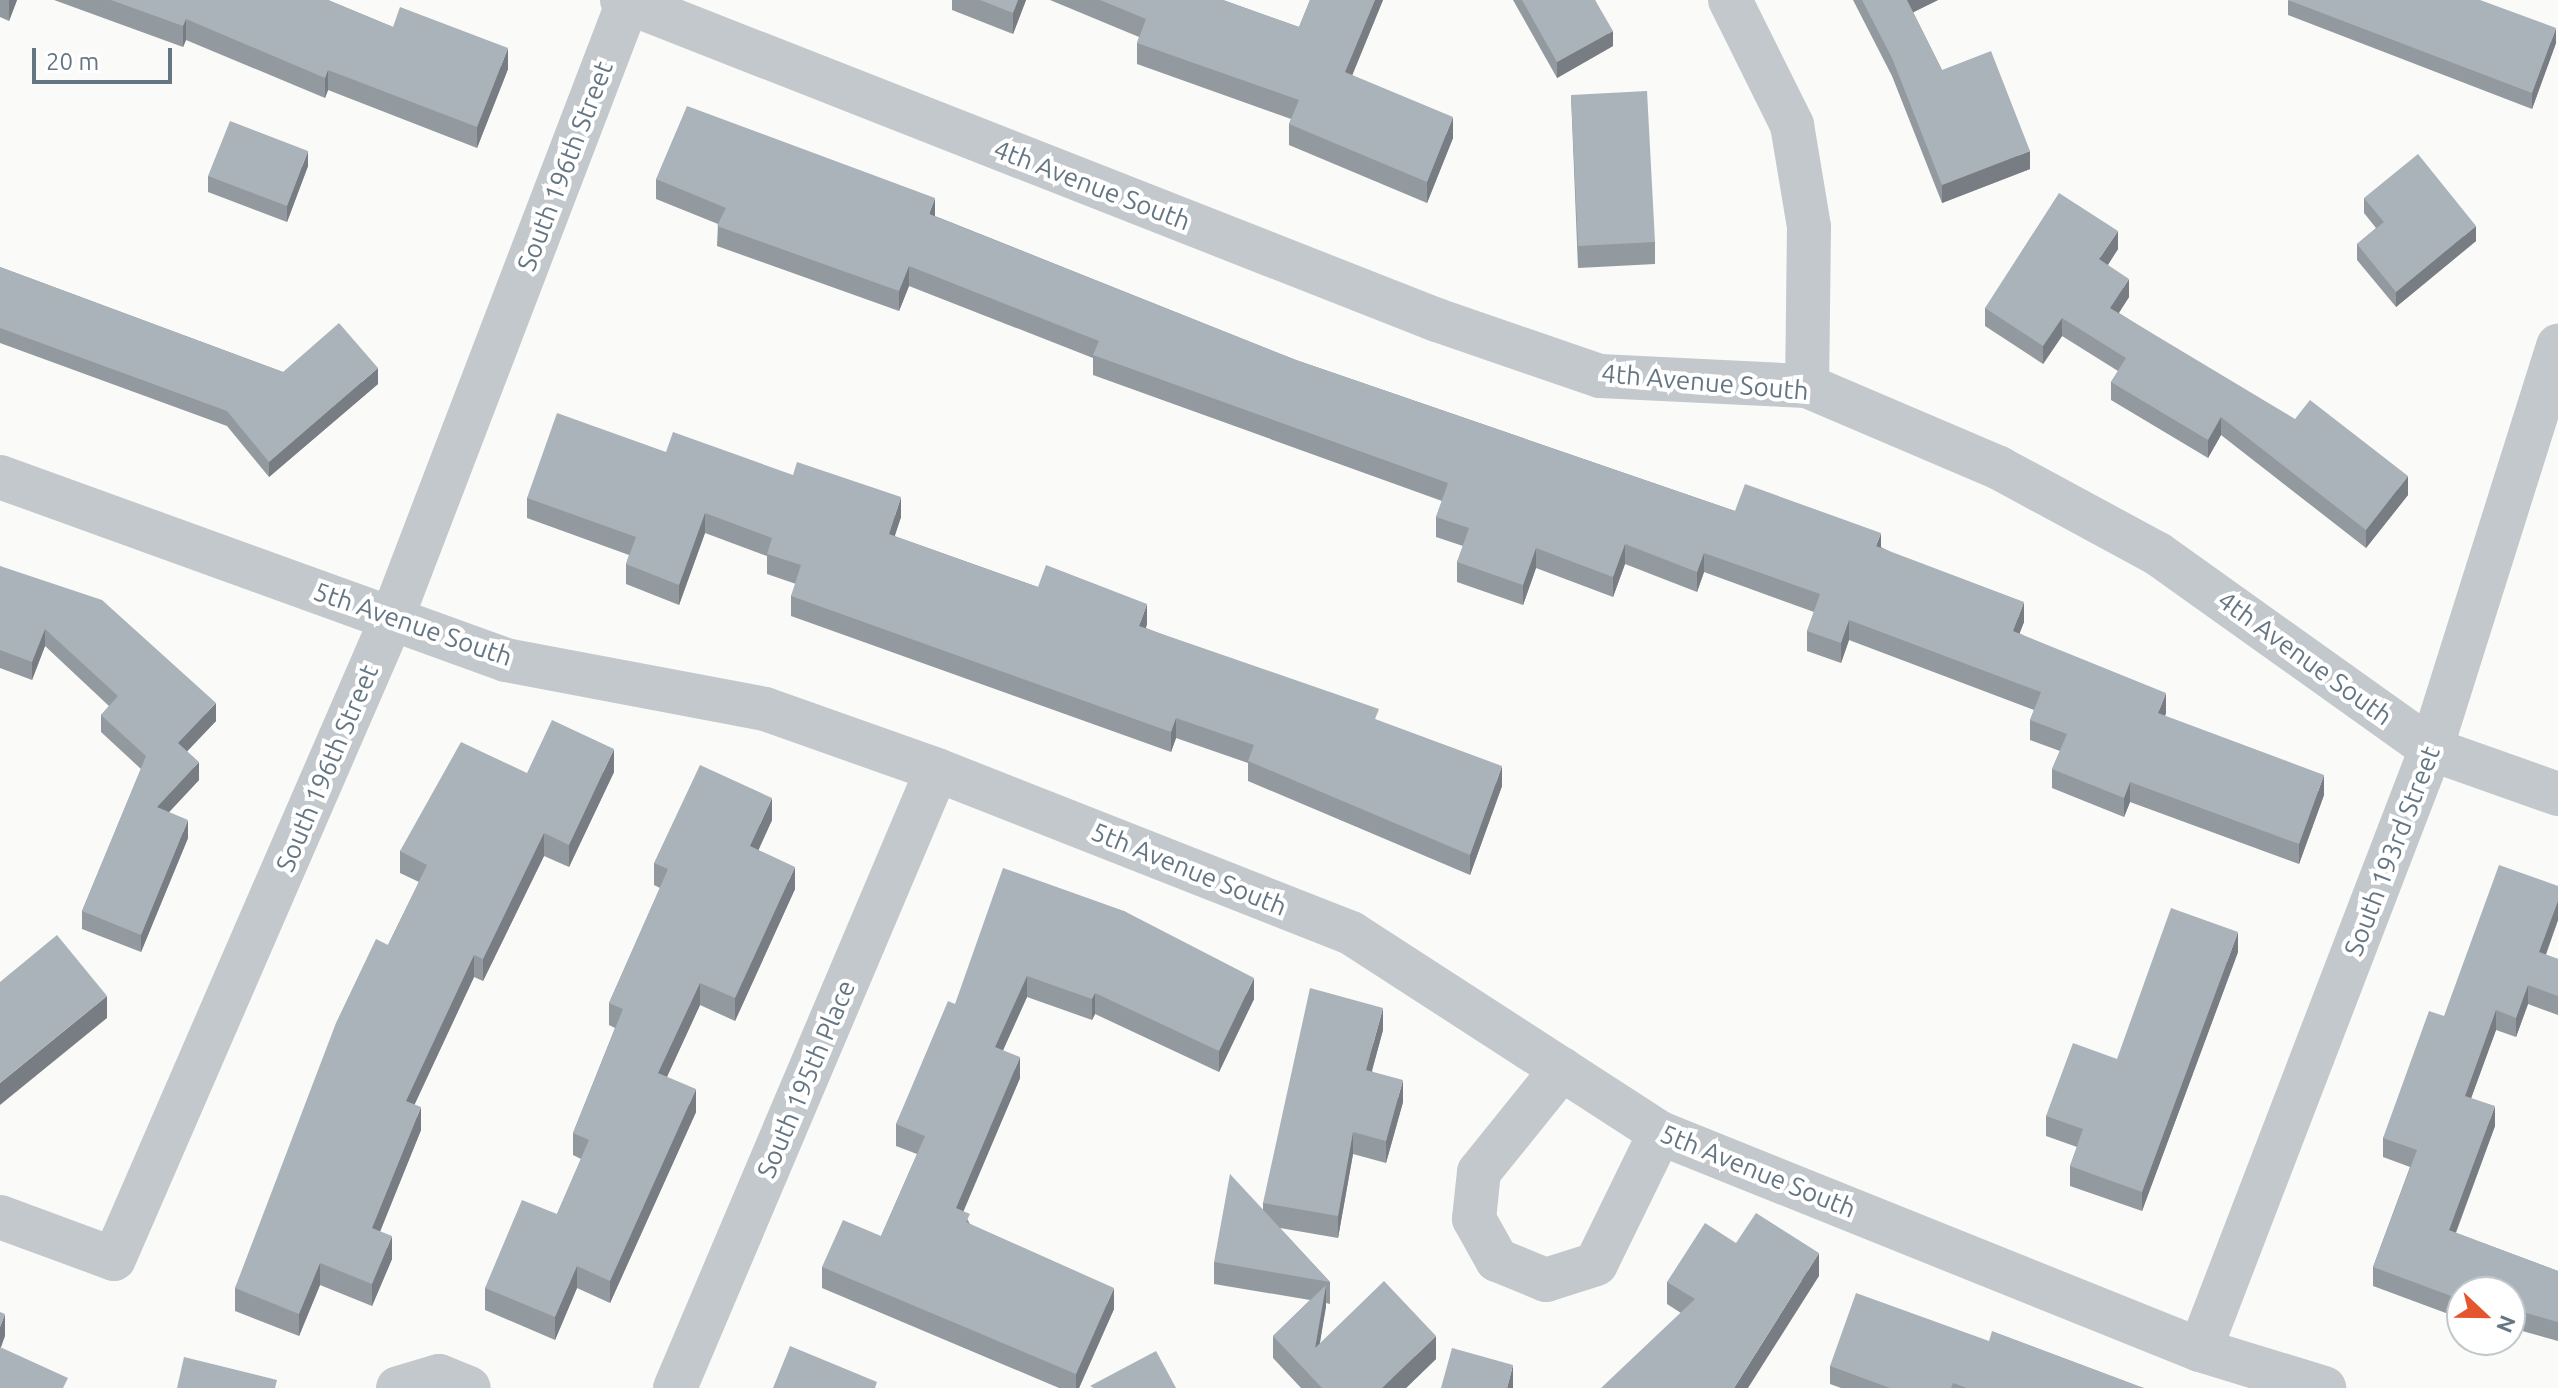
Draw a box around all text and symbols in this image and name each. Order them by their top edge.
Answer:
scale bar [36,32,176,82]
text: 20 m [46,48,99,75]
street label: South 196th Street [511,57,619,275]
street label: 4th Avenue South [989,133,1195,237]
street label: 4th Avenue South [1600,357,1810,407]
street label: 5th Avenue South [310,575,516,673]
street label: 4th Avenue South [2212,584,2398,732]
street label: South 196th Street [269,660,385,876]
street label: South 193rd Street [2338,742,2446,960]
street label: 5th Avenue South [1087,816,1291,922]
street label: South 195th Place [750,975,862,1183]
street label: 5th Avenue South [1656,1118,1860,1224]
north arrow [2446,1276,2526,1356]
text: N [2492,1312,2522,1337]

